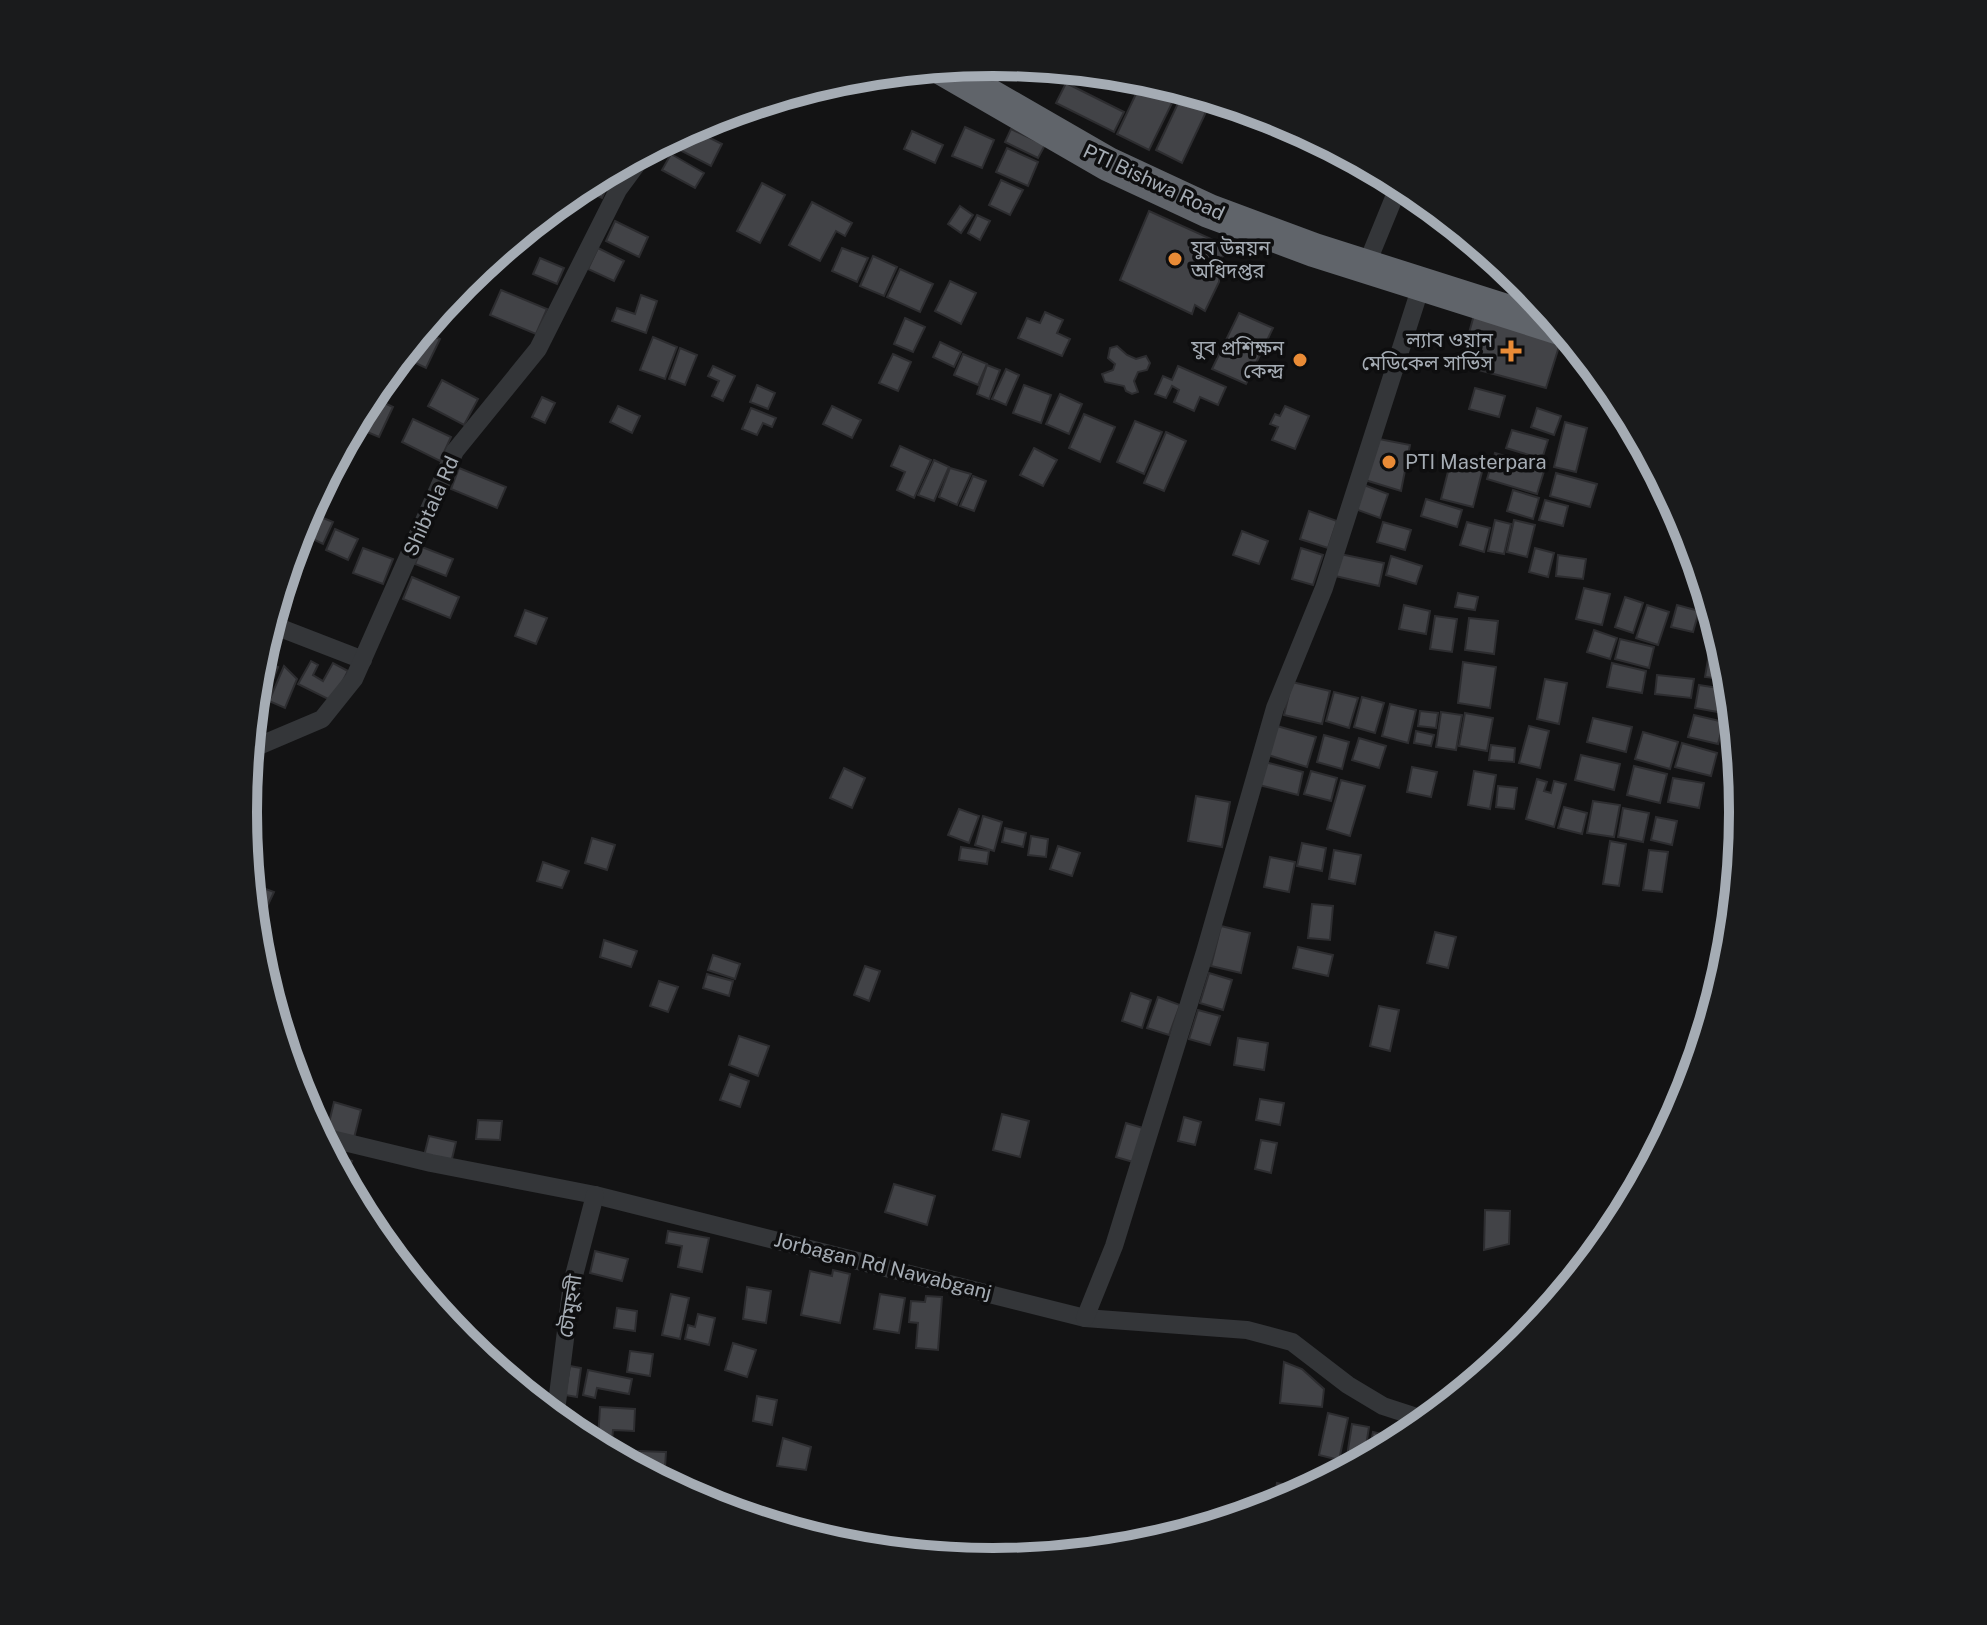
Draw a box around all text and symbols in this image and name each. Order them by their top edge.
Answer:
street label: PTI Bishwa Road [1079,139,1229,225]
place label: যুব উন্নয়ন অধিদপ্তর [1190,236,1271,283]
marker: যুব উন্নয়ন অধিদপ্তর [1166,250,1184,268]
place label: ল্যাব ওয়ান মেডিকেল সার্ভিস [1362,328,1494,375]
place label: যুব প্রশিক্ষন কেন্দ্র [1190,336,1285,383]
marker: ল্যাব ওয়ান মেডিকেল সার্ভিস [1500,340,1522,362]
marker: যুব প্রশিক্ষন কেন্দ্র [1291,351,1309,369]
place label: PTI Masterpara [1405,450,1547,474]
street label: Shibtala Rd [398,452,464,560]
marker: PTI Masterpara [1380,453,1398,471]
street label: Jorbagan Rd Nawabganj [772,1227,994,1305]
street label: চৌমুহনী [553,1272,587,1339]

